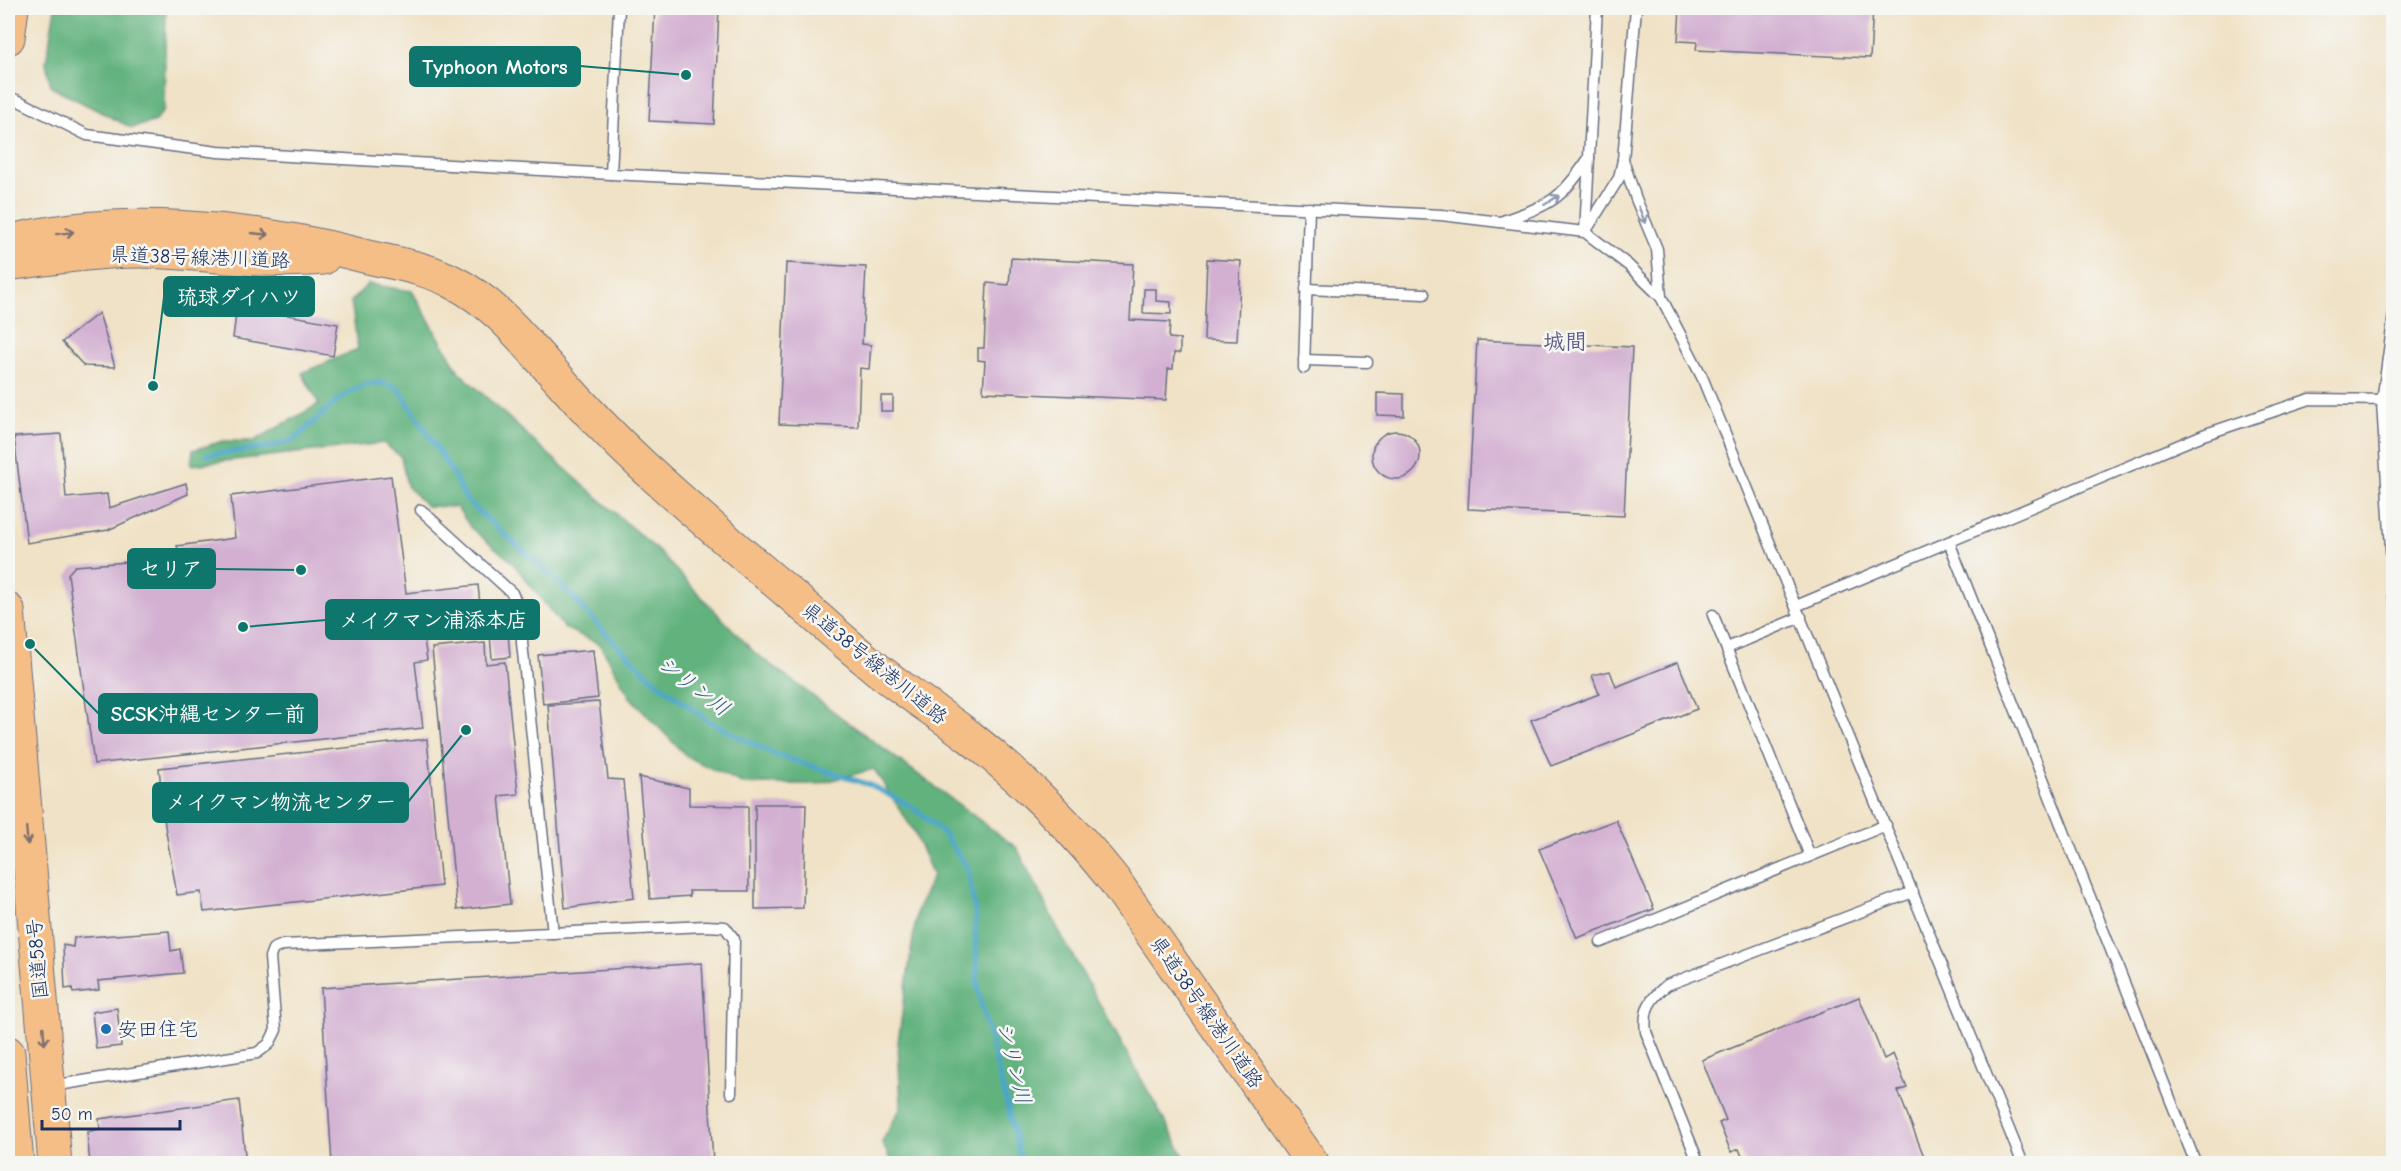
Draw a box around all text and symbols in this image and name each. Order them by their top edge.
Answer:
callout: Typhoon Motors [410,47,580,86]
text: Typhoon Motors [422,55,568,79]
one-way arrow [1543,194,1560,206]
one-way arrow [1638,206,1649,224]
one-way arrow [55,227,75,238]
one-way arrow [249,229,269,240]
street label: 県道38号線港川道路 [109,243,291,272]
callout: 琉球ダイハツ [164,277,314,316]
text: 琉球ダイハツ [177,285,301,309]
district label: 城間 [1543,329,1587,355]
callout: セリア [128,549,215,588]
text: セリア [140,557,203,581]
street label: 県道38号線港川道路 [797,598,952,729]
callout: メイクマン浦添本店 [326,600,539,639]
text: メイクマン浦添本店 [339,608,527,632]
water label: シリン川 [653,651,735,721]
callout: SCSK沖縄センター前 [99,694,317,733]
text: SCSK沖縄センター前 [111,702,305,726]
callout: メイクマン物流センター [153,783,408,822]
text: メイクマン物流センター [166,790,396,814]
one-way arrow [22,825,33,845]
street label: 国道58号 [23,918,52,1000]
street label: 県道38号線港川道路 [1145,932,1268,1093]
place label: 安田住宅 [118,1018,198,1041]
water label: シリン川 [992,1019,1036,1107]
marker: 安田住宅 [99,1022,113,1036]
one-way arrow [39,1025,50,1045]
scale bar [42,1093,180,1131]
text: 50 m [51,1104,93,1125]

